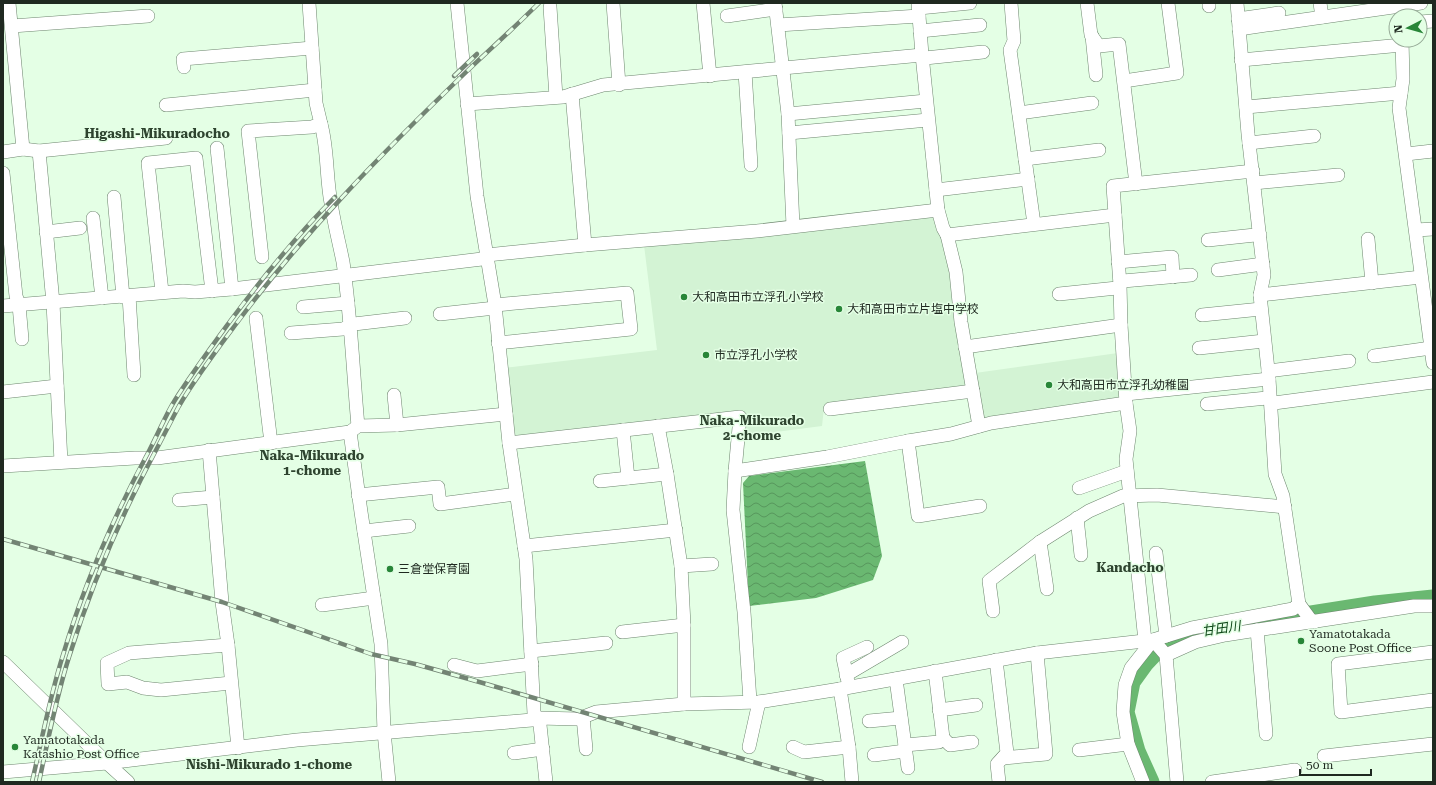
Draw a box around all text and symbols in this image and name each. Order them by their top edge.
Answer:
north arrow [1388,8,1428,48]
text: N [1392,24,1405,34]
district label: Higashi-Mikuradocho [84,126,230,141]
place label: 大和高田市立浮孔小学校 [692,290,824,304]
marker: 大和高田市立浮孔小学校 [679,292,689,302]
place label: 大和高田市立片塩中学校 [847,302,979,316]
marker: 大和高田市立片塩中学校 [834,304,844,314]
place label: 市立浮孔小学校 [714,348,798,362]
marker: 市立浮孔小学校 [701,350,711,360]
place label: 大和高田市立浮孔幼稚園 [1057,378,1189,392]
marker: 大和高田市立浮孔幼稚園 [1044,380,1054,390]
district label: Naka-Mikurado 2-chome [700,413,804,443]
district label: Naka-Mikurado 1-chome [260,448,364,478]
district label: Kandacho [1096,560,1164,575]
place label: 三倉堂保育園 [398,562,470,576]
marker: 三倉堂保育園 [385,564,395,574]
water label: 甘田川 [1201,618,1243,639]
place label: Yamatotakada Soone Post Office [1309,627,1412,655]
marker: Yamatotakada Soone Post Office [1296,636,1306,646]
place label: Yamatotakada Katashio Post Office [23,733,140,761]
marker: Yamatotakada Katashio Post Office [10,742,20,752]
scale bar [1300,751,1371,777]
district label: Nishi-Mikurado 1-chome [186,757,352,772]
text: 50 m [1306,758,1333,772]

